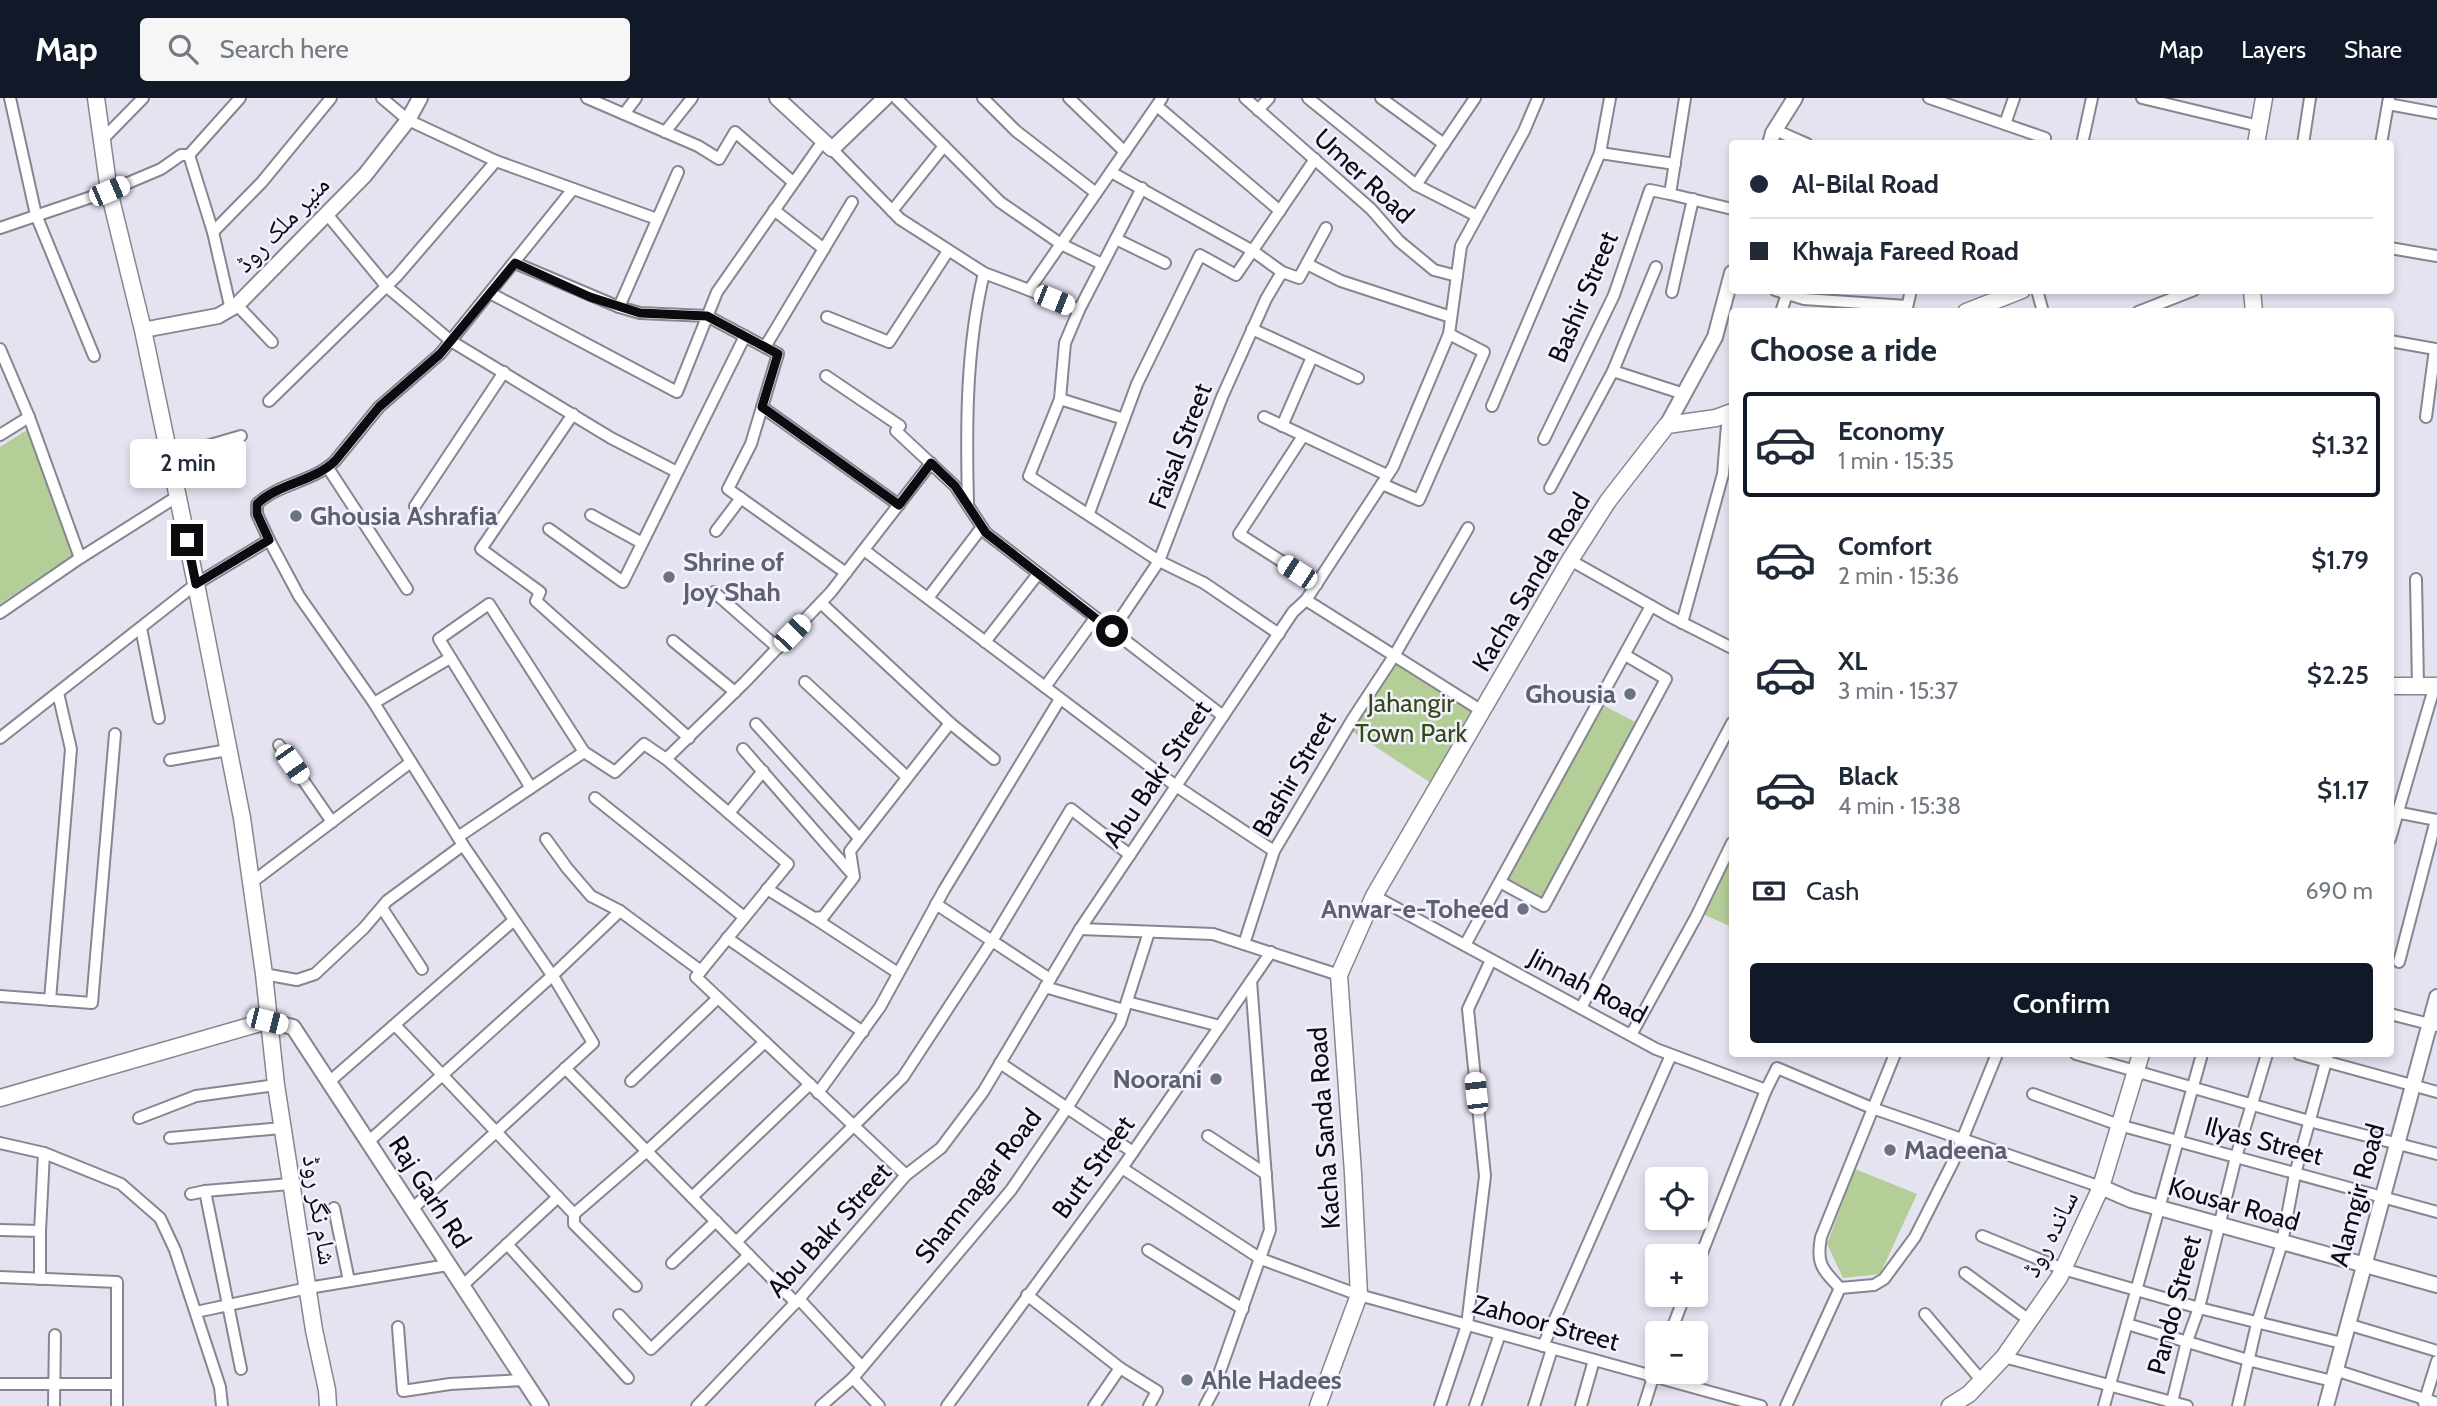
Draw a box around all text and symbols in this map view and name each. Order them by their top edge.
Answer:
search box [140,18,630,81]
text: Map [35,29,98,69]
icon: search [164,30,202,68]
text: Search here [220,33,349,65]
text: Map [2159,35,2203,64]
text: Layers [2241,35,2306,64]
text: Share [2344,35,2402,64]
street label: Umer Road [1307,122,1421,230]
text: Al-Bilal Road [1792,168,1939,200]
street label: منیر ملک روڈ [228,169,336,279]
car [86,173,133,209]
street label: Bashir Street [1541,226,1625,367]
text: Khwaja Fareed Road [1792,235,2019,267]
car [1031,282,1078,318]
text: Choose a ride [1750,330,1937,369]
street label: Faisal Street [1141,378,1219,513]
icon: car [1754,413,1817,476]
text: Economy [1838,415,1944,447]
text: $1.32 [2311,429,2369,461]
callout: 2 min [129,438,245,488]
text: 1 min · 15:35 [1838,447,1954,475]
text: 2 min [160,449,216,477]
street label: Kacha Sanda Road [1465,487,1597,677]
place label: Ghousia Ashrafia [310,500,498,532]
marker: Ghousia Ashrafia [288,508,304,524]
route end [171,524,203,556]
icon: car [1754,528,1817,591]
text: Comfort [1838,530,1932,562]
text: $1.79 [2311,544,2369,576]
place label: Shrine of Joy Shah [682,546,784,608]
car [1274,552,1321,592]
text: 2 min · 15:36 [1838,562,1959,590]
marker: Shrine of Joy Shah [661,569,677,585]
car [770,611,815,655]
route start [1096,615,1128,647]
icon: car [1754,643,1817,706]
text: XL [1838,645,1867,677]
text: $2.25 [2307,659,2369,691]
text: 3 min · 15:37 [1838,677,1958,705]
place label: Ghousia [1525,678,1616,710]
marker: Ghousia [1622,686,1638,702]
park label: Jahangir Town Park [1355,687,1467,749]
street label: Abu Bakr Street [1096,694,1218,854]
street label: Bashir Street [1245,705,1343,842]
car [272,741,313,787]
icon: car [1754,758,1817,821]
text: Black [1838,760,1898,792]
text: $1.17 [2317,774,2369,806]
text: 4 min · 15:38 [1838,792,1961,820]
icon: cash [1750,872,1788,910]
text: Cash [1806,875,1859,907]
text: 690 m [2305,877,2373,905]
place label: Anwar-e-Toheed [1321,893,1509,925]
marker: Anwar-e-Toheed [1515,901,1531,917]
street label: Jinnah Road [1522,941,1653,1031]
button: Confirm [1750,963,2373,1043]
car [245,1006,290,1036]
street label: Kacha Sanda Road [1301,1026,1347,1230]
place label: Noorani [1112,1063,1202,1095]
marker: Noorani [1208,1071,1224,1087]
car [1464,1071,1489,1115]
street label: Shamnagar Road [908,1102,1048,1270]
street label: Butt Street [1045,1109,1141,1225]
street label: Ilyas Street [2201,1110,2327,1172]
street label: Alamgir Road [2323,1120,2391,1270]
street label: Raj Garh Rd [382,1130,478,1254]
place label: Madeena [1904,1134,2007,1166]
marker: Madeena [1882,1142,1898,1158]
street label: شام نگر روڈ [294,1153,344,1267]
street label: Abu Bakr Street [760,1156,898,1304]
map controls [1645,1167,1708,1384]
button: locate [1645,1167,1708,1230]
street label: Kousar Road [2164,1170,2304,1238]
street label: ساندہ روڈ [2015,1185,2085,1283]
street label: Pando Street [2140,1232,2208,1378]
button: + [1645,1244,1708,1307]
street label: Zahoor Street [1469,1288,1623,1358]
button: − [1645,1321,1708,1384]
place label: Ahle Hadees [1201,1364,1342,1396]
marker: Ahle Hadees [1179,1372,1195,1388]

